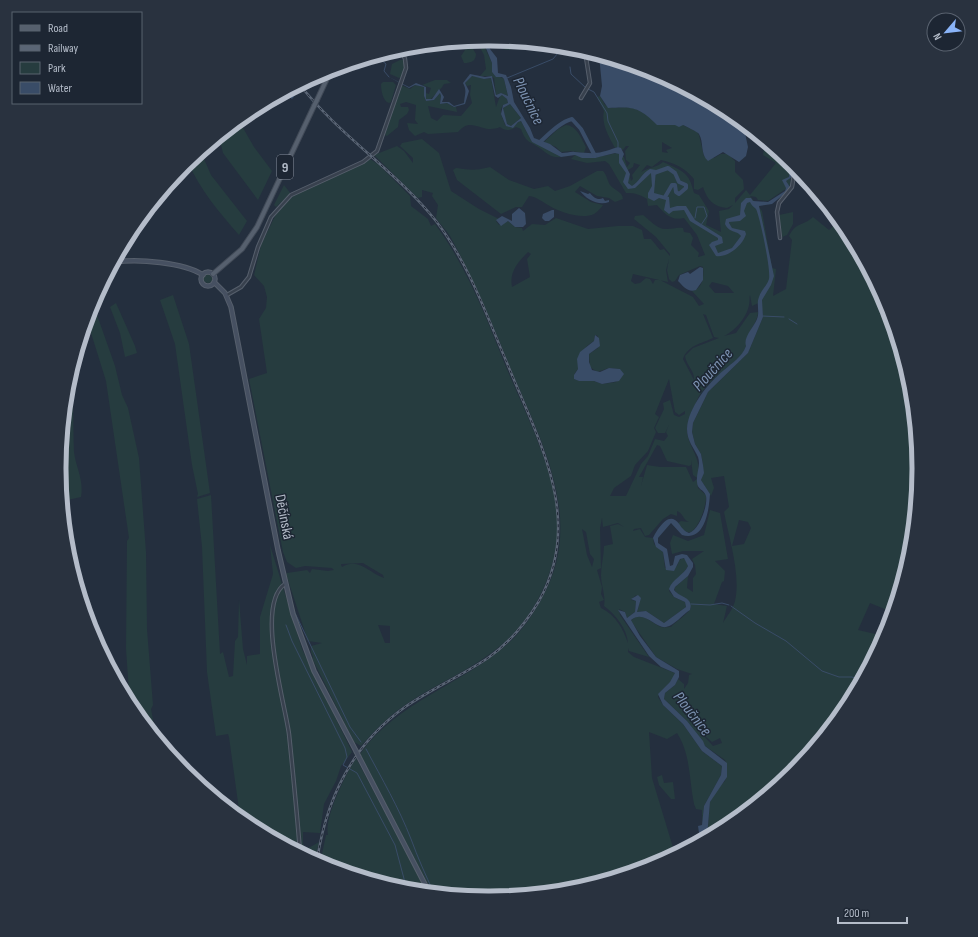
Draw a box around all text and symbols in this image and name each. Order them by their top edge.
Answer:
legend [12,12,142,104]
north arrow [926,12,966,52]
text: Road [48,21,68,36]
text: N [930,31,945,42]
text: Railway [48,41,79,56]
text: Park [48,61,66,76]
water label: Ploučnice [508,74,548,128]
text: Water [48,81,72,96]
road number: 9 [277,155,293,179]
water label: Ploučnice [689,345,737,395]
street label: Děčínská [270,493,298,541]
water label: Ploučnice [669,688,715,740]
scale bar [838,899,907,925]
text: 200 m [844,906,870,921]

